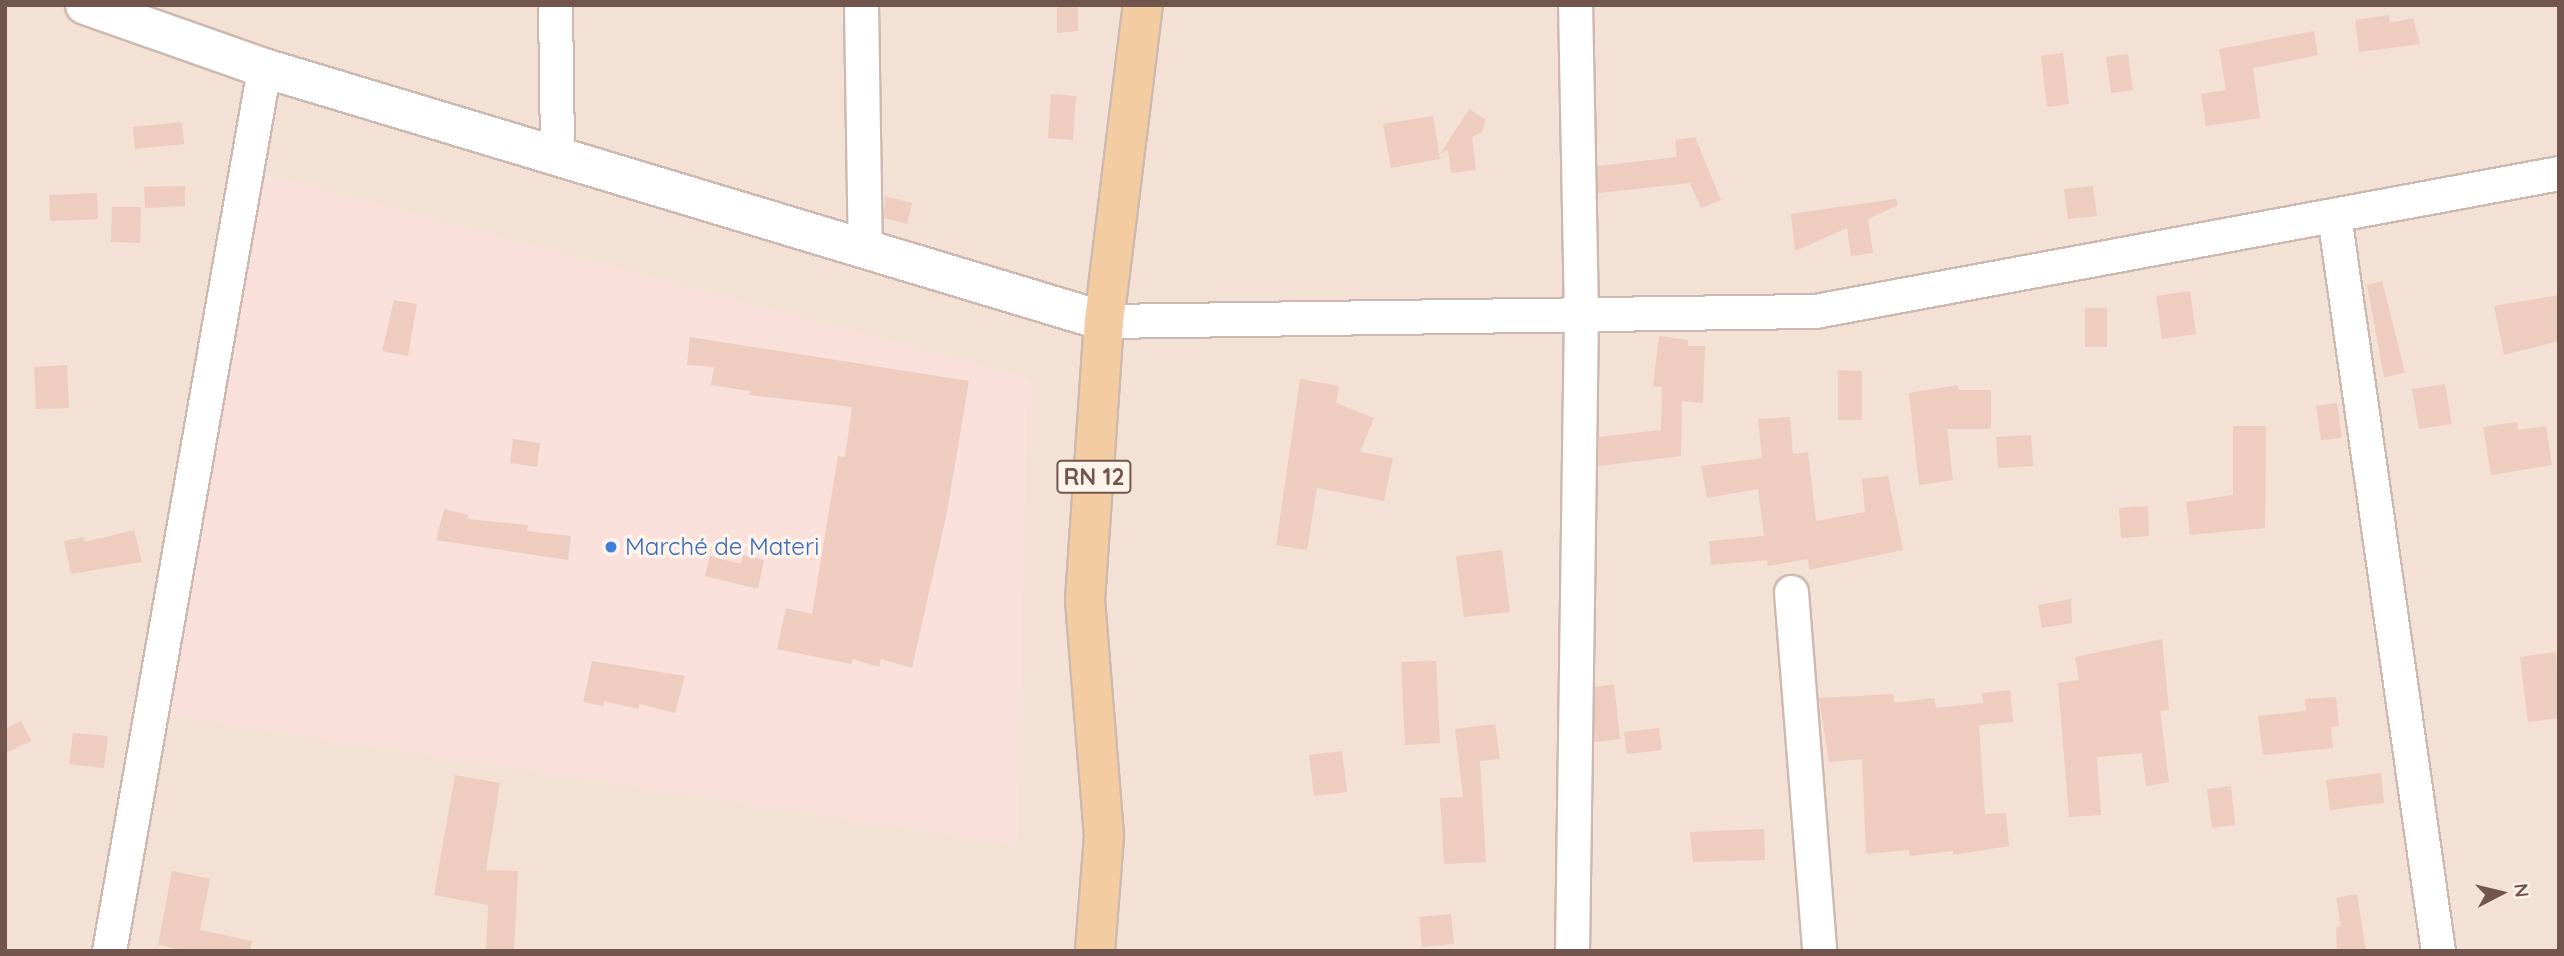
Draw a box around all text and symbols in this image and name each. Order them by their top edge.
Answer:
road number: RN 12 [1056,457,1132,496]
place label: Marché de Materi [625,533,819,561]
marker: Marché de Materi [603,539,619,555]
north arrow [2466,858,2536,928]
text: N [2509,882,2535,899]

